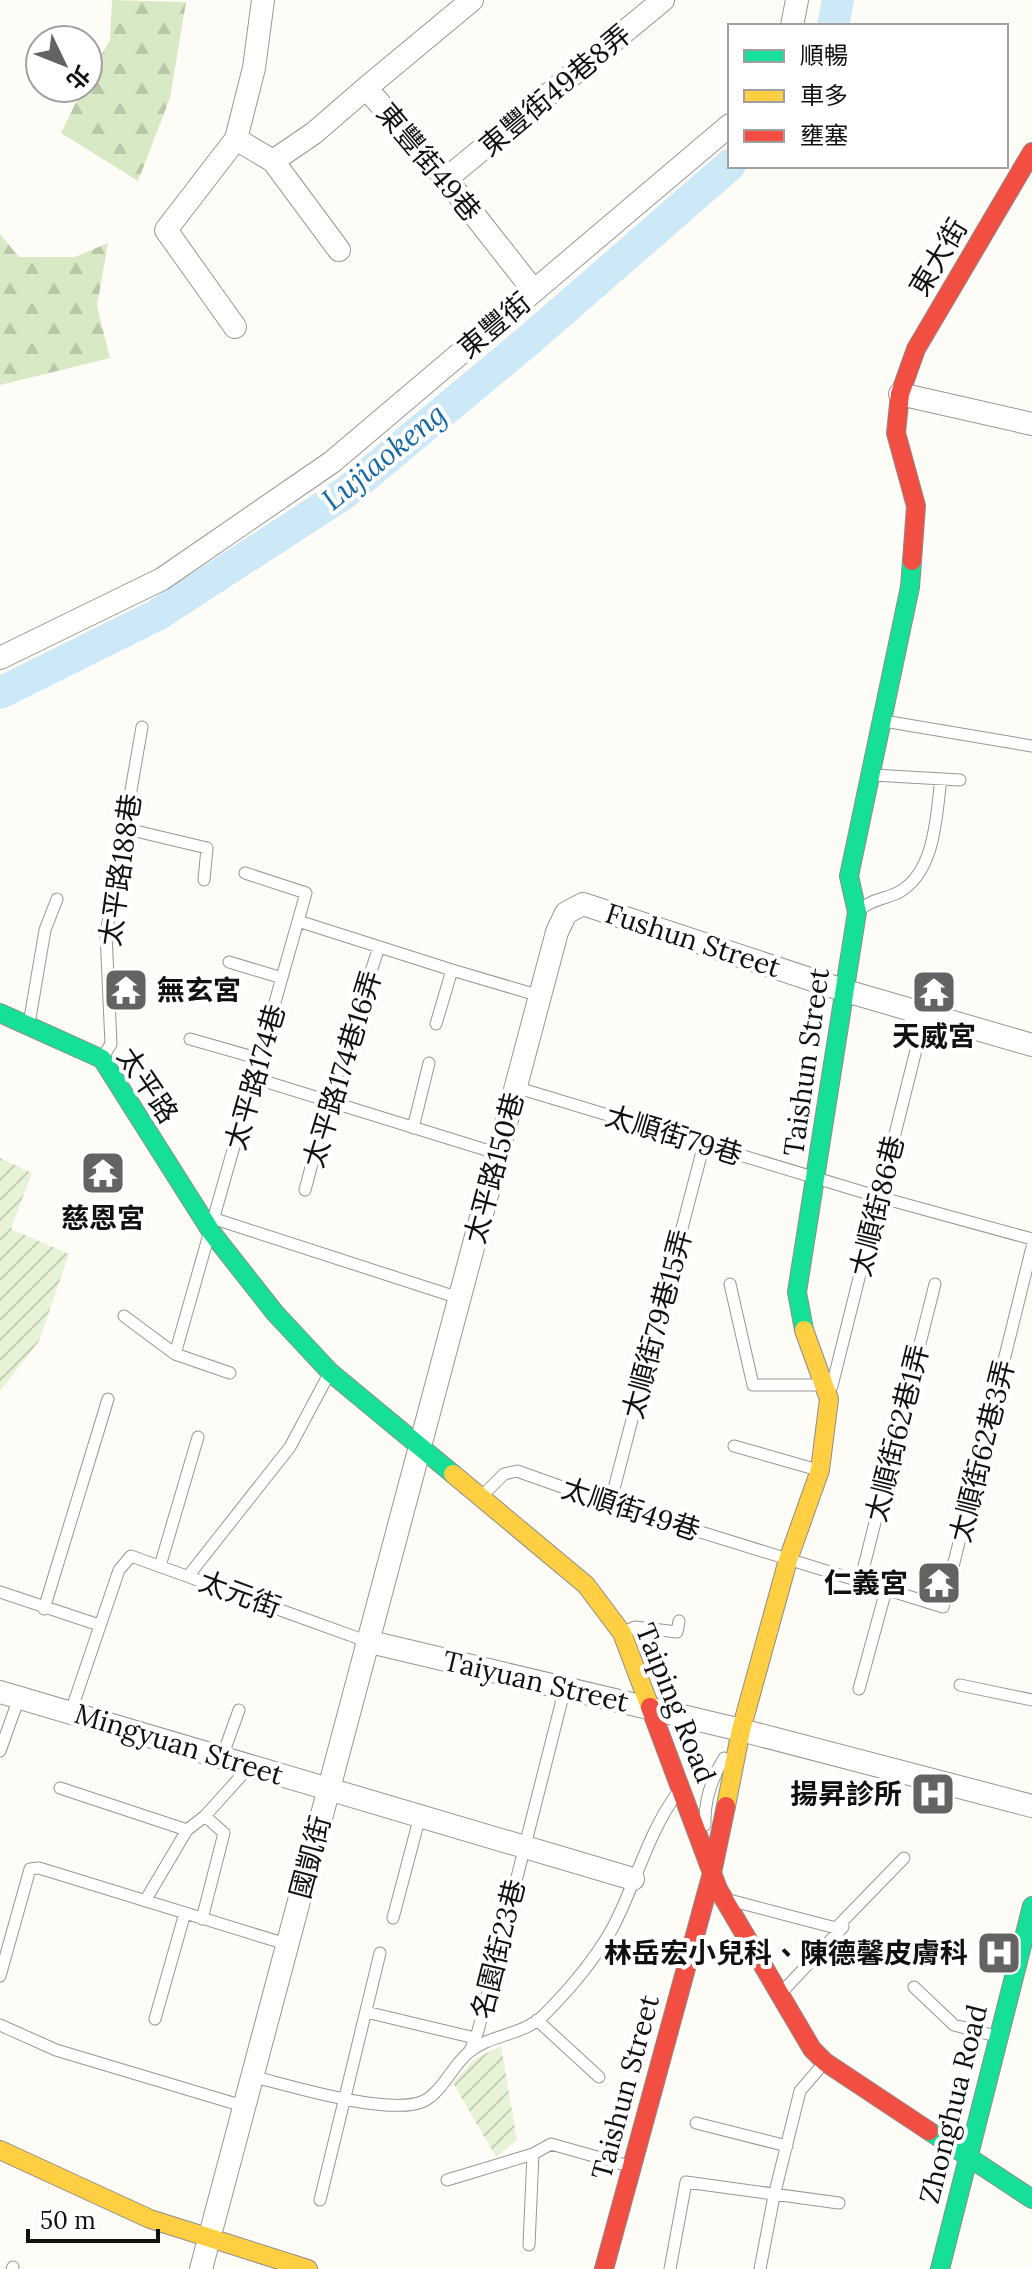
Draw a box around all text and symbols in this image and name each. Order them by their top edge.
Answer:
street label: 東豐街49巷8弄 [472,16,638,164]
north arrow [24,24,104,104]
legend [728,24,1008,168]
text: 順暢 [800,40,848,71]
text: 北 [61,60,96,95]
text: 車多 [800,80,848,111]
street label: 東豐街49巷 [369,96,489,228]
text: 壅塞 [800,120,848,151]
street label: 東大街 [901,212,975,302]
street label: 東豐街 [450,284,538,366]
water label: Lujiaokeng [314,395,453,518]
street label: 太平路188巷 [91,791,149,949]
street label: Fushun Street [601,895,785,985]
street label: Taishun Street [775,965,837,1158]
temple icon: 無玄宮 [102,966,150,1014]
street label: 太平路174巷16弄 [295,966,389,1172]
temple icon: 天威宮 [910,968,958,1016]
place label: 無玄宮 [157,972,241,1008]
street label: 太平路174巷 [217,1000,293,1154]
place label: 天威宮 [892,1018,976,1054]
street label: 太平路 [110,1040,186,1130]
street label: 太平路150巷 [457,1089,531,1247]
street label: 太順街79巷 [601,1097,747,1173]
street label: 太順街86巷 [842,1132,912,1280]
temple icon: 慈恩宮 [79,1149,127,1197]
place label: 慈恩宮 [61,1200,145,1236]
street label: 太順街79巷15弄 [614,1225,700,1423]
street label: 太順街62巷1弄 [858,1341,936,1525]
street label: 太順街62巷3弄 [942,1356,1022,1546]
street label: 太順街49巷 [557,1470,705,1548]
temple icon: 仁義宮 [915,1559,963,1607]
street label: 太元街 [194,1563,286,1625]
place label: 仁義宮 [824,1565,908,1601]
street label: Taiping Road [628,1618,724,1788]
street label: Taiyuan Street [440,1642,632,1720]
street label: Mingyuan Street [70,1695,288,1793]
hospital icon: 揚昇診所 [909,1770,957,1818]
place label: 揚昇診所 [790,1776,902,1812]
street label: 國凱街 [282,1812,338,1902]
street label: 名園街23巷 [463,1876,533,2022]
hospital icon: 林岳宏小兒科、陳德馨皮膚科 [975,1929,1023,1977]
place label: 林岳宏小兒科、陳德馨皮膚科 [604,1935,968,1971]
street label: Taishun Street [583,1991,667,2183]
street label: Zhonghua Road [911,2001,995,2207]
scale bar [28,2193,158,2243]
text: 50 m [40,2205,96,2236]

